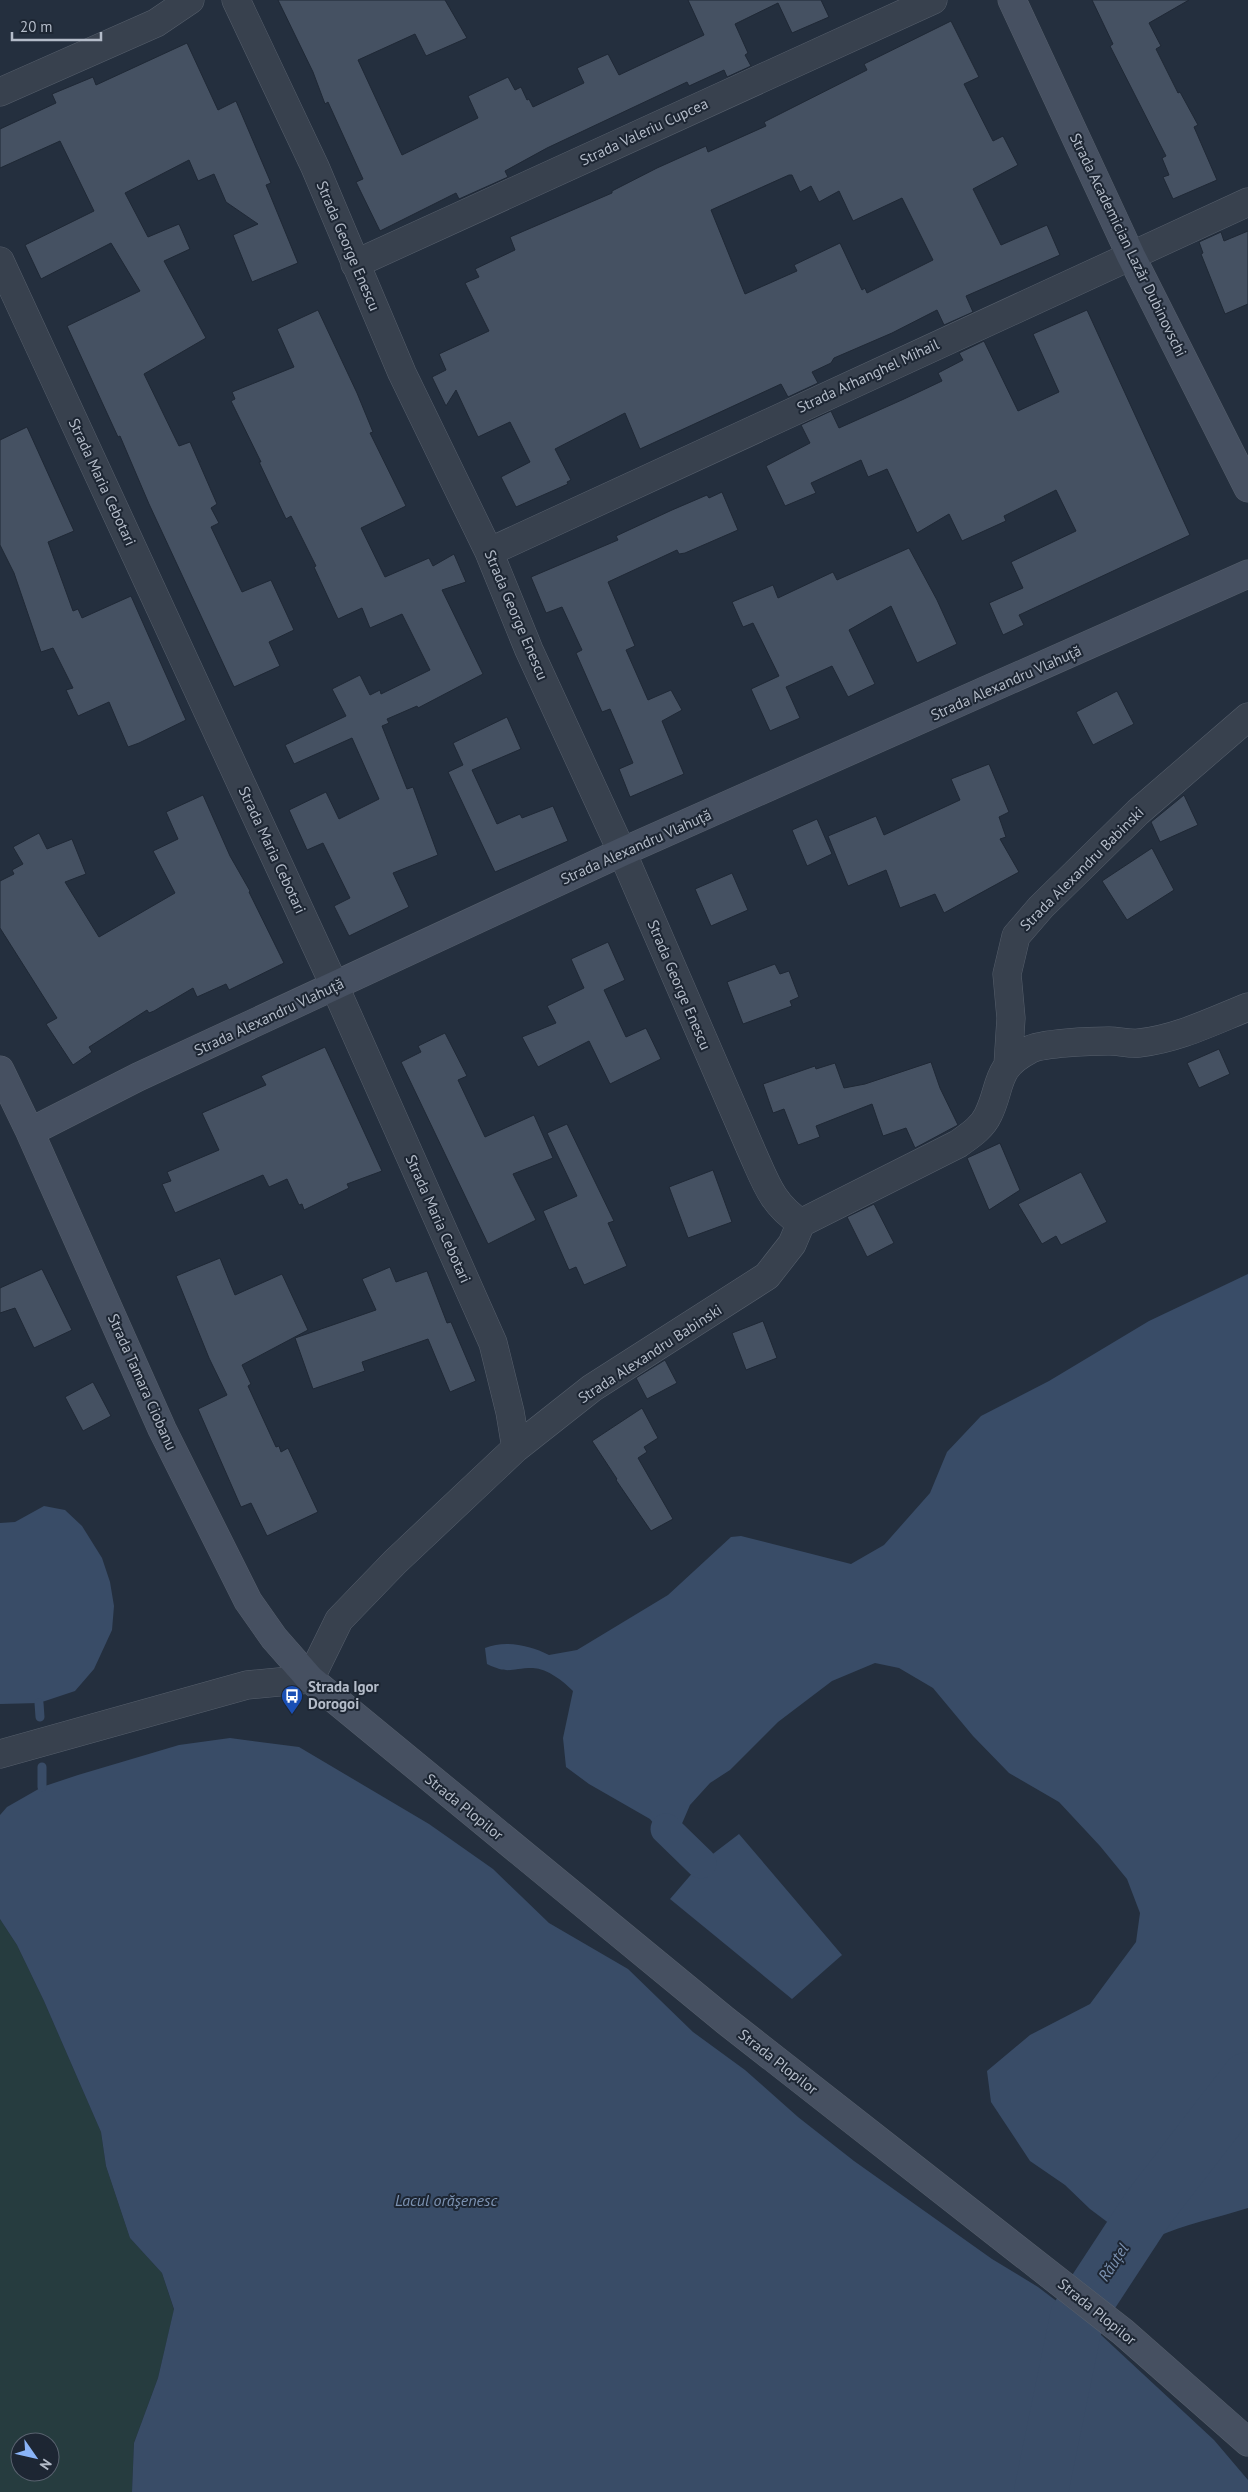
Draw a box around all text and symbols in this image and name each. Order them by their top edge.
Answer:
scale bar [12,10,101,42]
text: 20 m [20,17,53,36]
street label: Strada Valeriu Cupcea [577,94,711,170]
street label: Strada Academician Lazăr Dubinovschi [1066,130,1191,360]
street label: Strada George Enescu [312,178,384,314]
street label: Strada Arhanghel Mihail [794,334,942,417]
street label: Strada Maria Cebotari [65,415,140,549]
street label: Strada George Enescu [480,547,552,683]
street label: Strada Аlexandru Vlahuță [928,641,1084,724]
street label: Strada Maria Cebotari [235,783,310,917]
street label: Strada Alexandru Babinski [1016,803,1148,935]
street label: Strada Аlexandru Vlahuță [558,805,714,888]
street label: Strada George Enescu [643,917,715,1053]
street label: Strada Аlexandru Vlahuță [191,974,347,1060]
street label: Strada Maria Cebotari [402,1152,475,1286]
street label: Strada Alexandru Babinski [574,1300,725,1407]
street label: Strada Tamara Ciobanu [104,1311,181,1453]
place label: Strada Igor Dorogoi [308,1677,380,1713]
bus stop icon: Strada Igor Dorogoi [280,1684,304,1715]
street label: Strada Plopilor [421,1769,507,1844]
street label: Strada Plopilor [735,2025,822,2099]
water label: Lacul orăşenesc [395,2190,497,2210]
water label: Răuțel [1093,2239,1133,2285]
street label: Strada Plopilor [1054,2274,1140,2349]
north arrow [10,2432,60,2482]
text: N [36,2455,56,2473]

